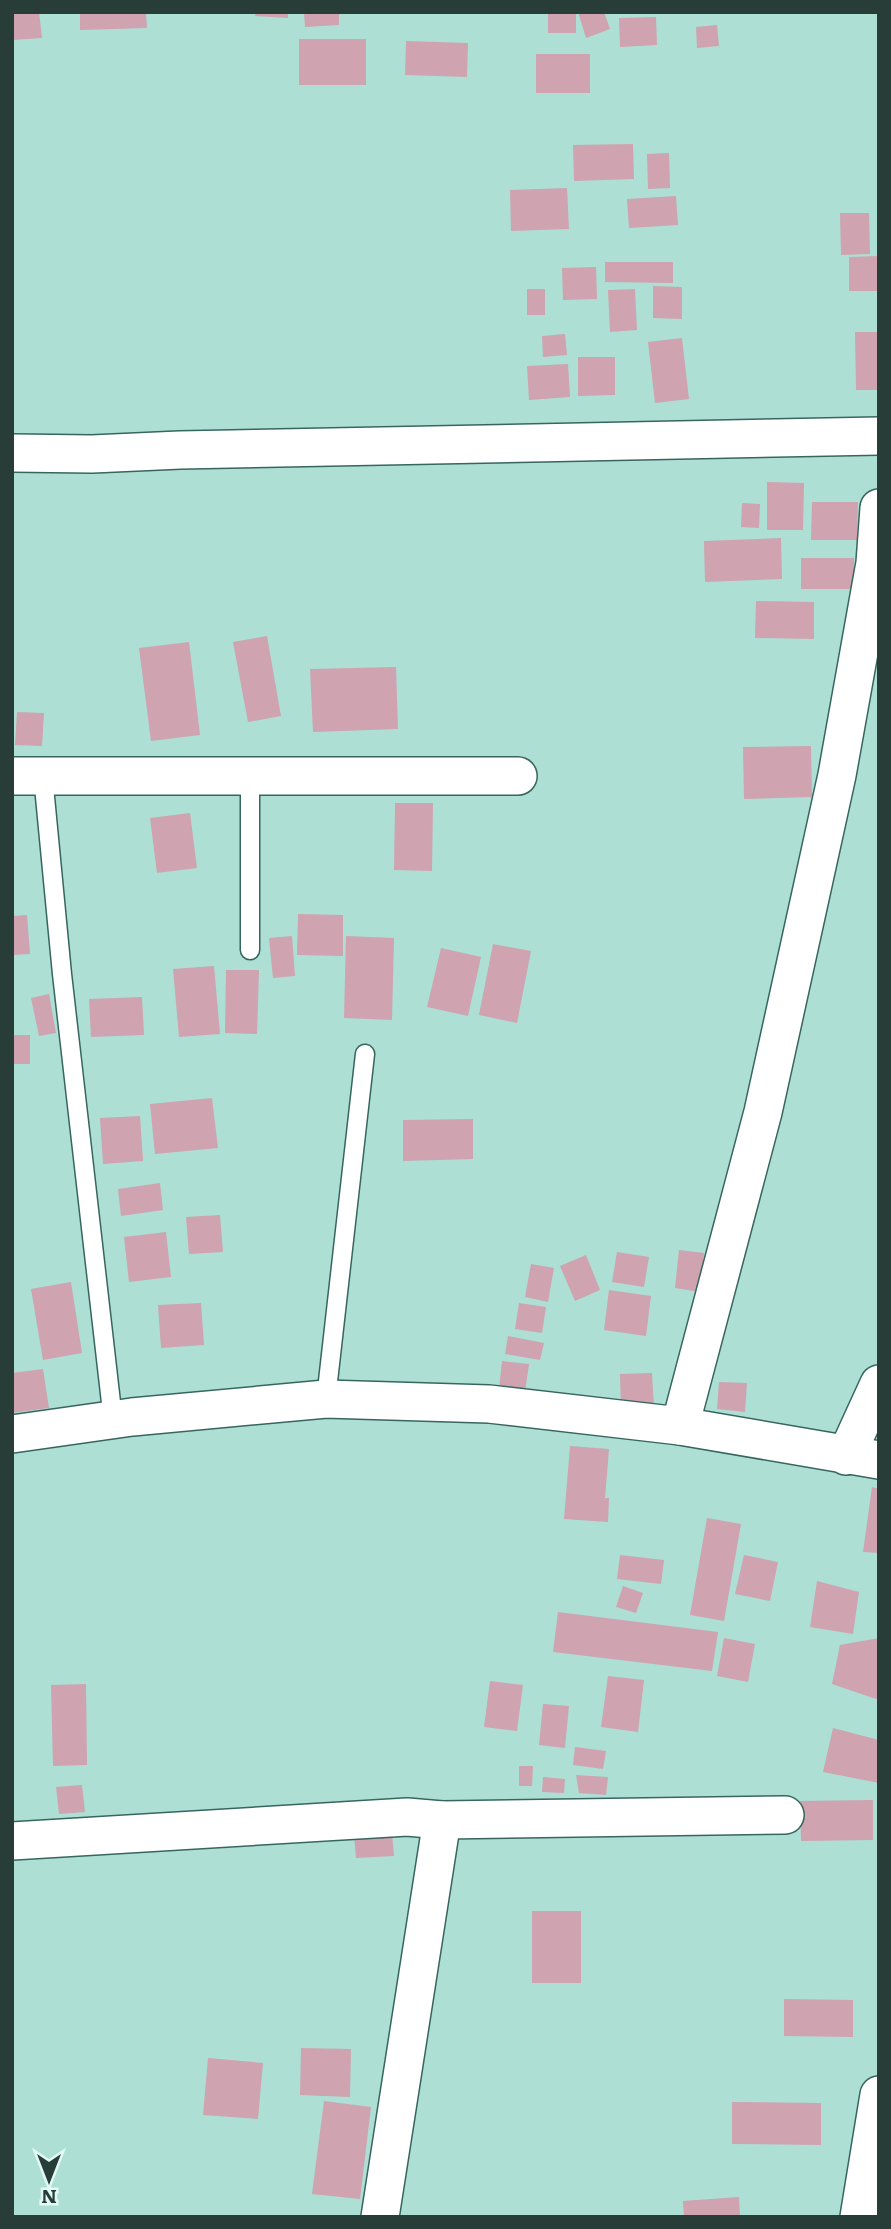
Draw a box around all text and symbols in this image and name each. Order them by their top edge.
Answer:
north arrow [14,2145,84,2215]
text: N [41,2184,57,2212]

